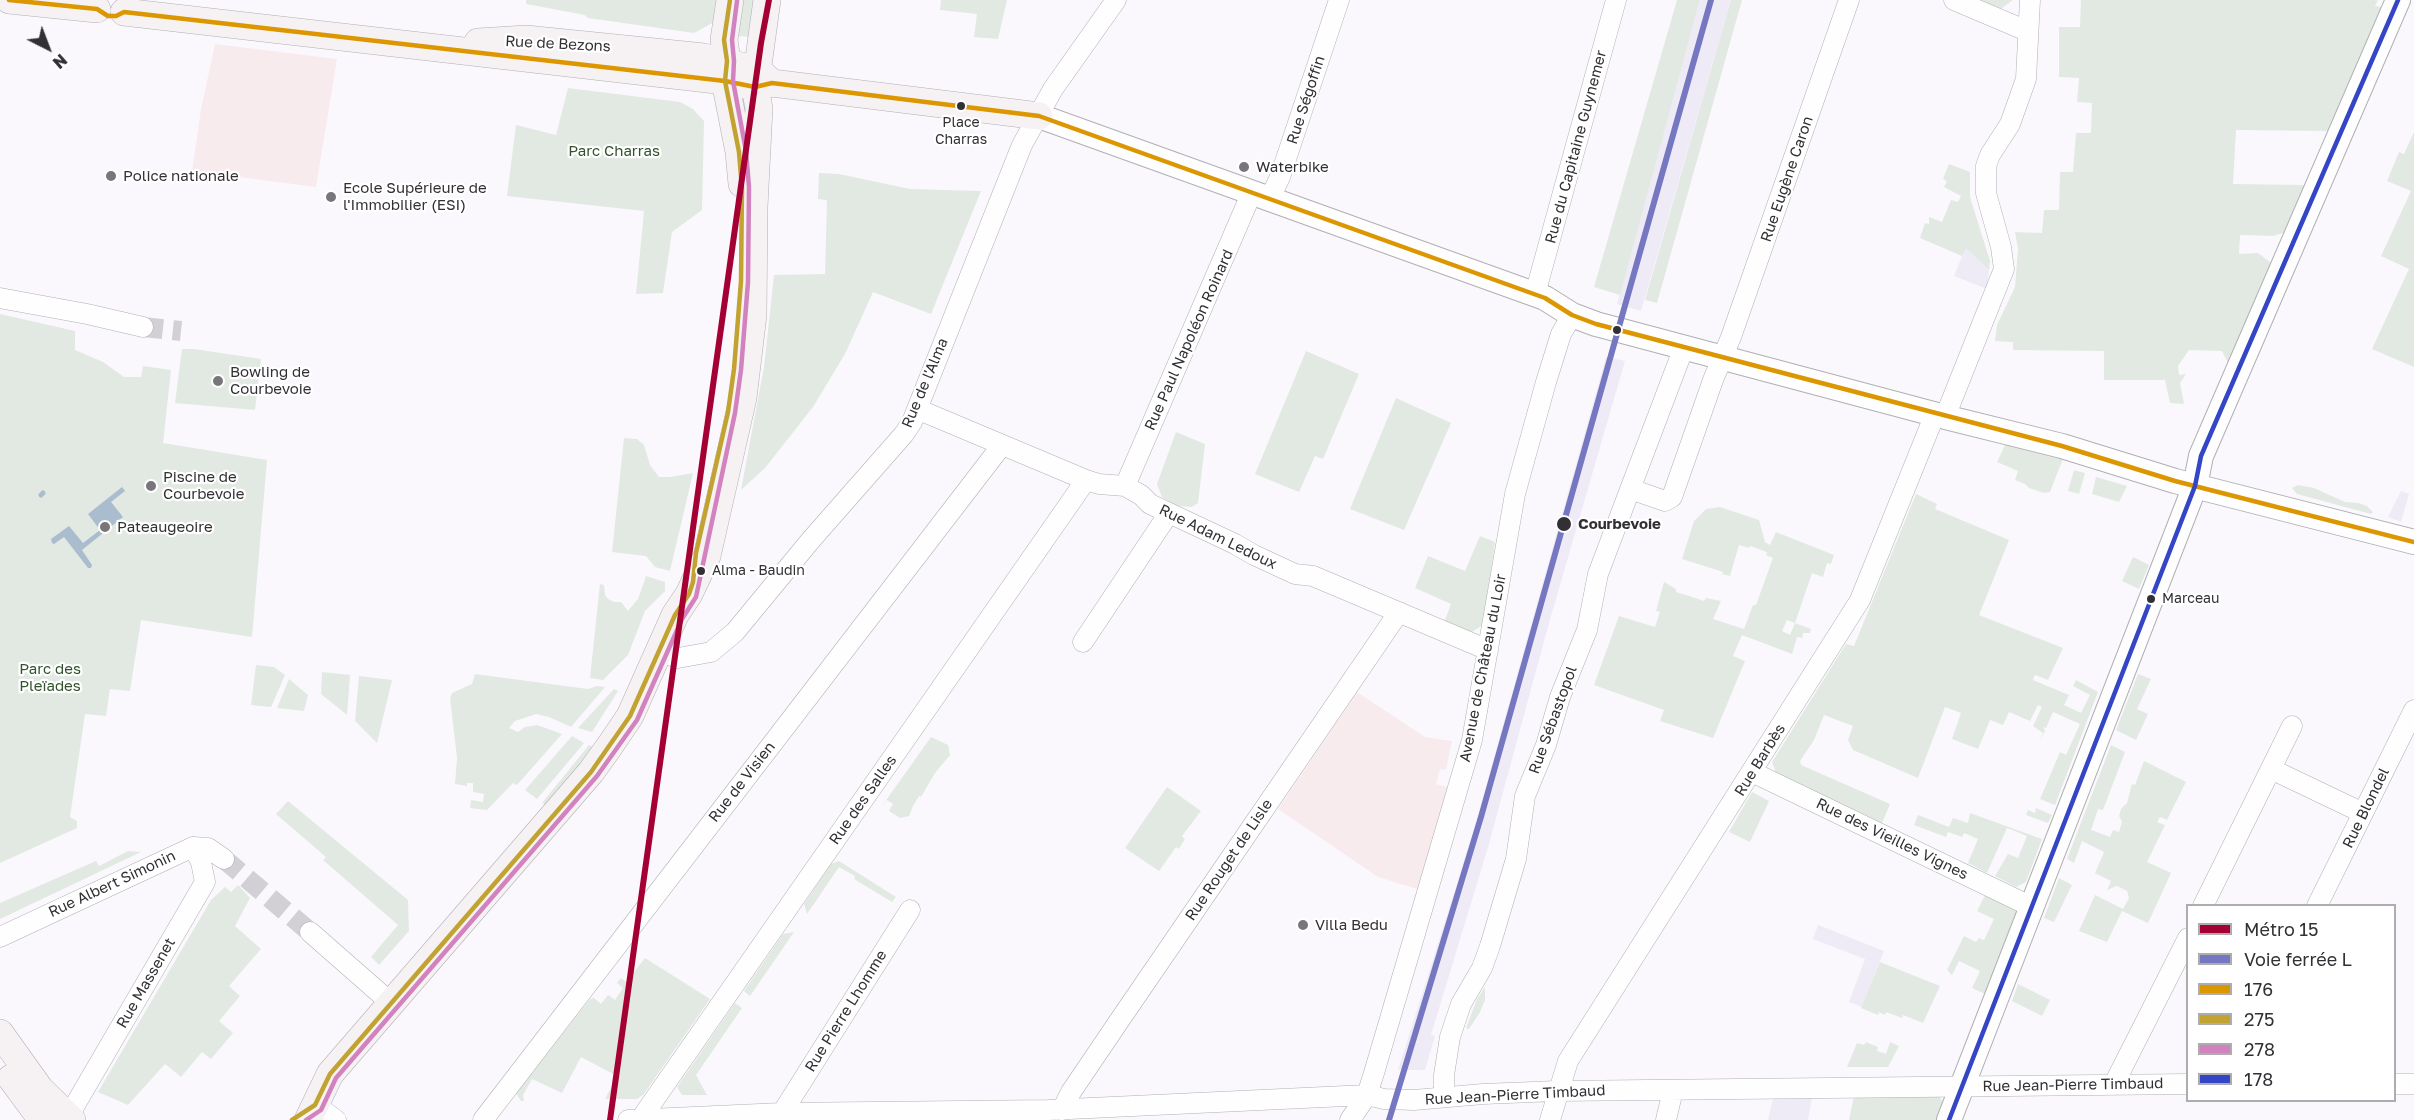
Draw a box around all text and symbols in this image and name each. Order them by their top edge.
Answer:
north arrow [18,18,78,78]
street label: Rue de Bezons [505,32,611,56]
street label: Rue du Capitaine Guynemer [1542,48,1610,246]
text: N [49,50,71,73]
street label: Rue Ségoffin [1283,53,1329,147]
marker: Place Charras [955,100,967,112]
street label: Rue Eugène Caron [1757,114,1817,244]
place label: Place Charras [935,115,987,148]
park label: Parc Charras [568,142,660,160]
place label: Waterbike [1256,158,1329,176]
marker: Waterbike [1237,160,1251,174]
place label: Police nationale [123,167,239,185]
marker: Police nationale [104,169,118,183]
place label: Ecole Supérieure de l'Immobilier (ESI) [343,179,487,214]
marker: Ecole Supérieure de l'Immobilier (ESI) [324,190,338,204]
street label: Rue Paul Napoléon Roinard [1141,247,1237,433]
unlabelled marker [1611,324,1623,336]
street label: Rue de l'Alma [898,335,952,431]
place label: Bowling de Courbevoie [230,363,312,398]
marker: Bowling de Courbevoie [211,374,225,388]
place label: Piscine de Courbevoie [163,468,245,503]
marker: Piscine de Courbevoie [144,479,158,493]
street label: Rue Adam Ledoux [1156,501,1280,573]
marker: Courbevoie [1555,515,1573,533]
place label: Courbevoie [1578,515,1661,533]
place label: Pateaugeoire [117,518,213,536]
marker: Pateaugeoire [98,520,112,534]
place label: Alma - Baudin [712,563,805,579]
marker: Alma - Baudin [695,565,707,577]
street label: Avenue de Château du Loir [1456,572,1510,764]
place label: Marceau [2162,591,2219,607]
marker: Marceau [2145,593,2157,605]
park label: Parc des Pleïades [19,660,81,695]
street label: Rue Sébastopol [1525,664,1581,776]
street label: Rue Barbès [1731,721,1789,799]
street label: Rue de Visien [705,738,779,826]
street label: Rue des Salles [825,752,901,848]
street label: Rue Blondel [2339,765,2393,851]
street label: Rue des Vieilles Vignes [1813,794,1971,884]
street label: Rue Rouget de Lisle [1182,796,1276,924]
street label: Rue Albert Simonin [46,847,178,921]
legend [2186,904,2396,1102]
place label: Villa Bedu [1315,916,1388,934]
marker: Villa Bedu [1296,918,1310,932]
text: Métro 15 [2244,918,2318,940]
street label: Rue Massenet [113,935,179,1031]
street label: Rue Pierre Lhomme [801,947,891,1075]
text: Voie ferrée L [2244,948,2352,970]
text: 176 [2244,978,2273,1000]
text: 275 [2244,1008,2274,1030]
text: 278 [2244,1038,2275,1060]
text: 178 [2244,1068,2273,1090]
street label: Rue Jean-Pierre Timbaud [1982,1074,2164,1096]
street label: Rue Jean-Pierre Timbaud [1424,1081,1606,1109]

